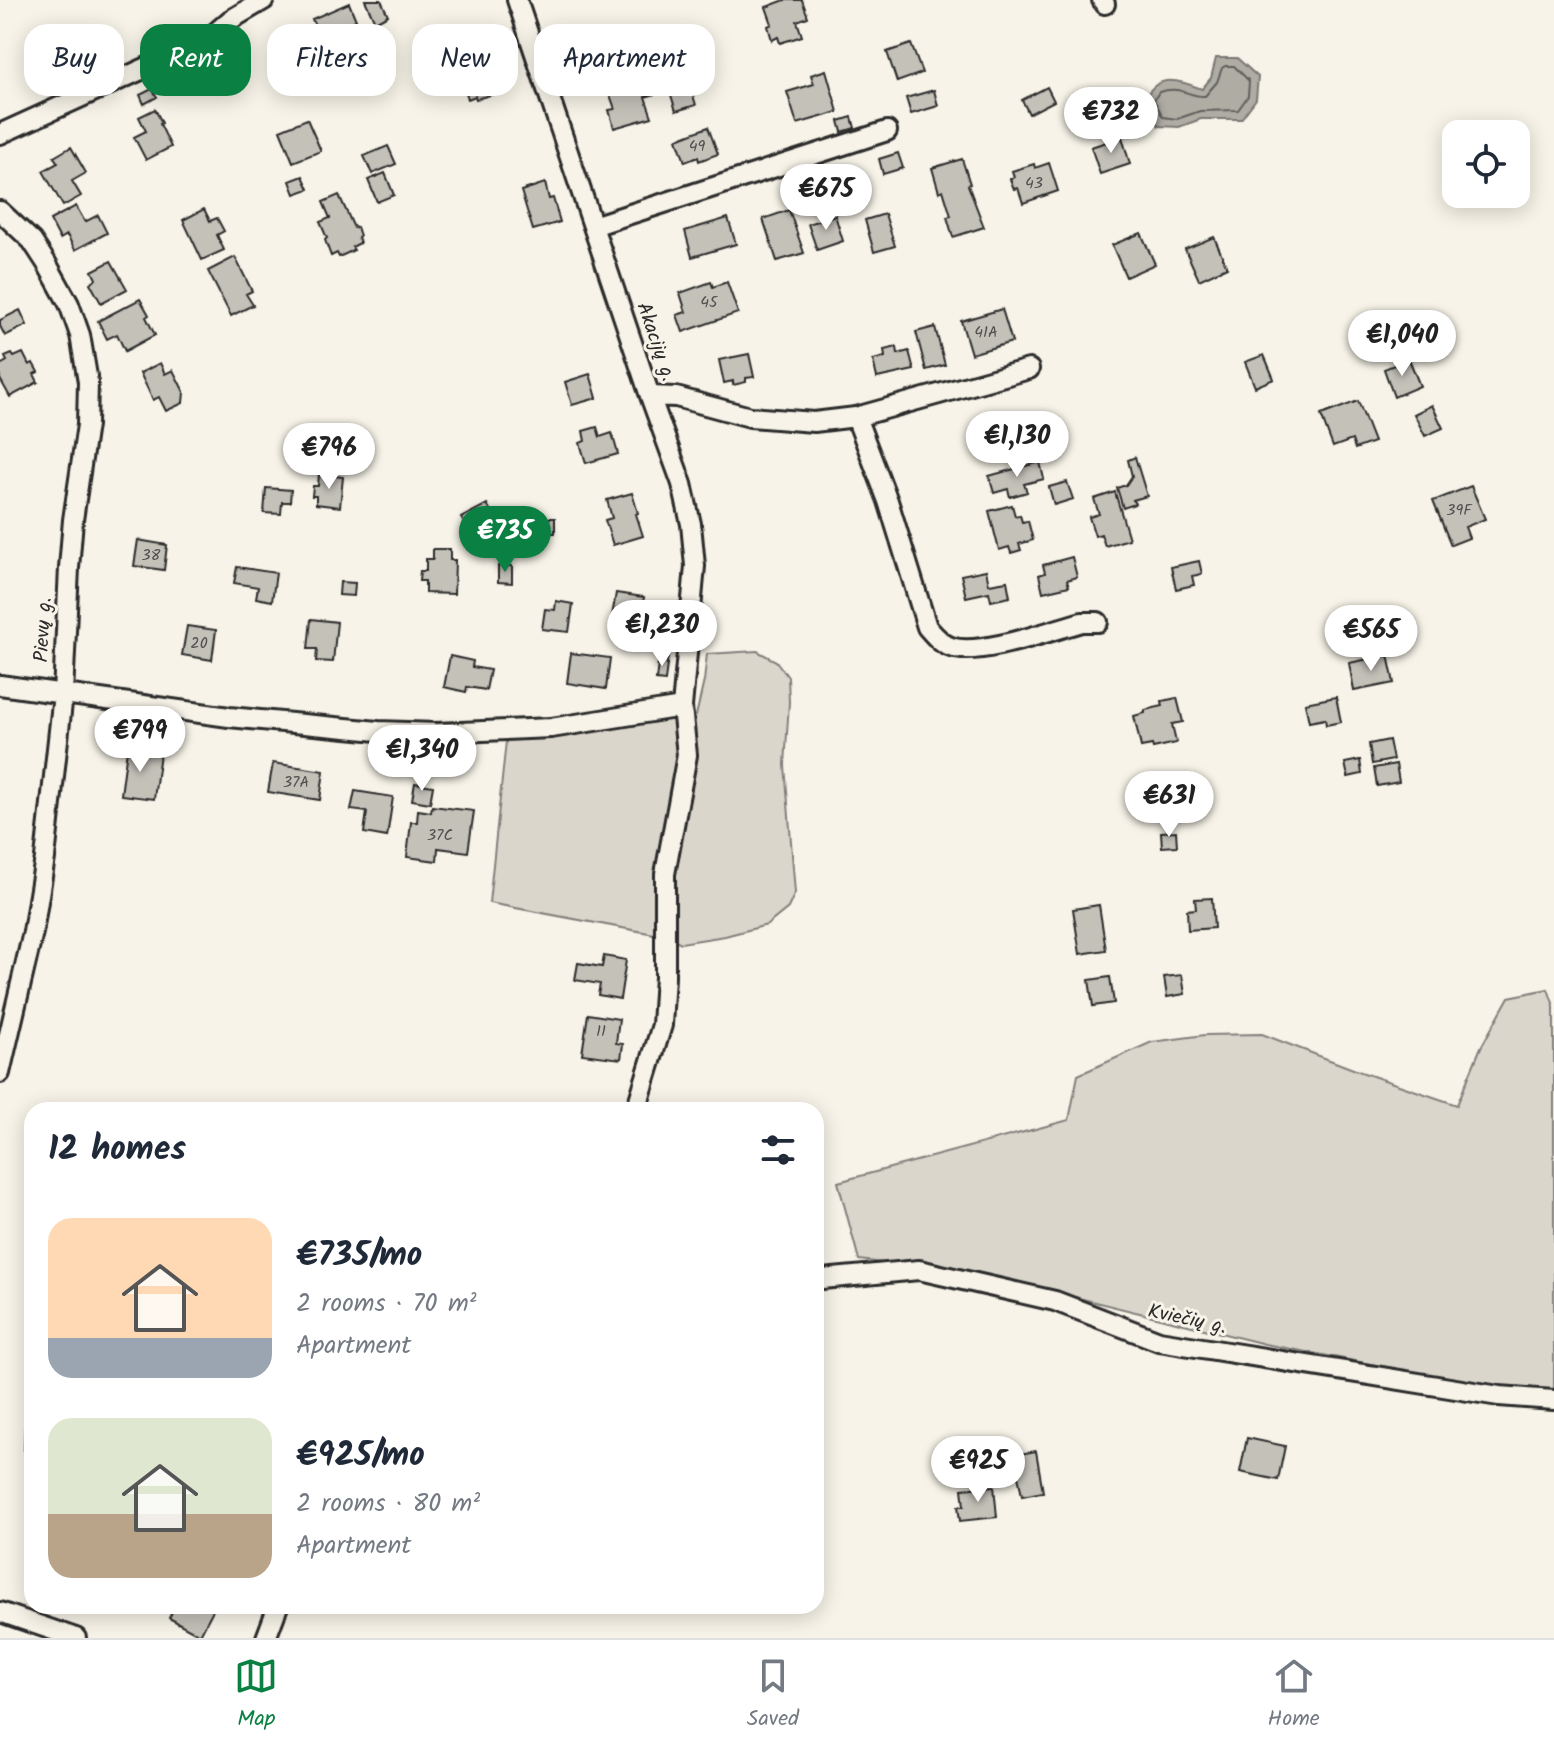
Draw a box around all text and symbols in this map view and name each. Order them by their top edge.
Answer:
chip: Buy [24,24,124,96]
chip: Rent [140,24,251,96]
chip: Filters [267,24,396,96]
chip: New [412,24,518,96]
chip: Apartment [534,24,715,96]
pin: €732 [1064,87,1158,155]
text: €732 [1082,92,1140,134]
map controls [1442,120,1530,208]
button: locate [1442,120,1530,208]
house number: 49 [689,134,706,159]
pin: €675 [779,164,873,232]
text: €675 [798,169,854,211]
house number: 43 [1025,171,1043,196]
house number: 45 [700,290,719,315]
street label: Akacijų g. [627,298,683,386]
pin: €1,040 [1337,310,1467,378]
text: €1,040 [1366,315,1438,357]
house number: 41A [974,320,998,345]
pin: €1,130 [952,411,1082,479]
text: €1,130 [984,416,1050,458]
pin: €796 [282,423,376,491]
text: €796 [301,428,357,470]
house number: 39F [1446,498,1473,523]
pin: €735 [458,506,552,574]
text: €735 [477,511,533,553]
house number: 38 [142,543,161,568]
street label: Pievų g. [26,597,62,663]
pin: €1,230 [597,600,727,668]
text: €1,230 [625,605,699,647]
pin: €565 [1324,605,1418,673]
text: €565 [1343,610,1399,652]
house number: 20 [190,631,208,656]
pin: €799 [93,706,187,774]
text: €799 [112,711,168,753]
pin: €1,340 [357,725,487,793]
text: €1,340 [386,730,458,772]
house number: 37A [283,770,309,795]
pin: €631 [1122,771,1216,839]
text: €631 [1143,776,1195,818]
house number: 37C [427,823,453,848]
house number: 11 [596,1019,606,1044]
text: 12 homes [48,1123,186,1177]
icon: filters [756,1128,800,1172]
text: €735/mo [296,1229,422,1283]
icon: home [112,1250,208,1346]
text: 2 rooms · 70 m² [296,1283,477,1325]
street label: Kviečių g. [1145,1296,1229,1344]
text: Apartment [296,1325,411,1367]
text: €925/mo [296,1429,425,1483]
pin: €925 [931,1436,1025,1504]
text: €925 [949,1441,1007,1483]
icon: home [112,1450,208,1546]
text: 2 rooms · 80 m² [296,1483,480,1525]
text: Apartment [296,1525,411,1567]
tab: Map [234,1654,278,1737]
tab: Saved [747,1654,799,1737]
tab: Home [1268,1654,1320,1737]

